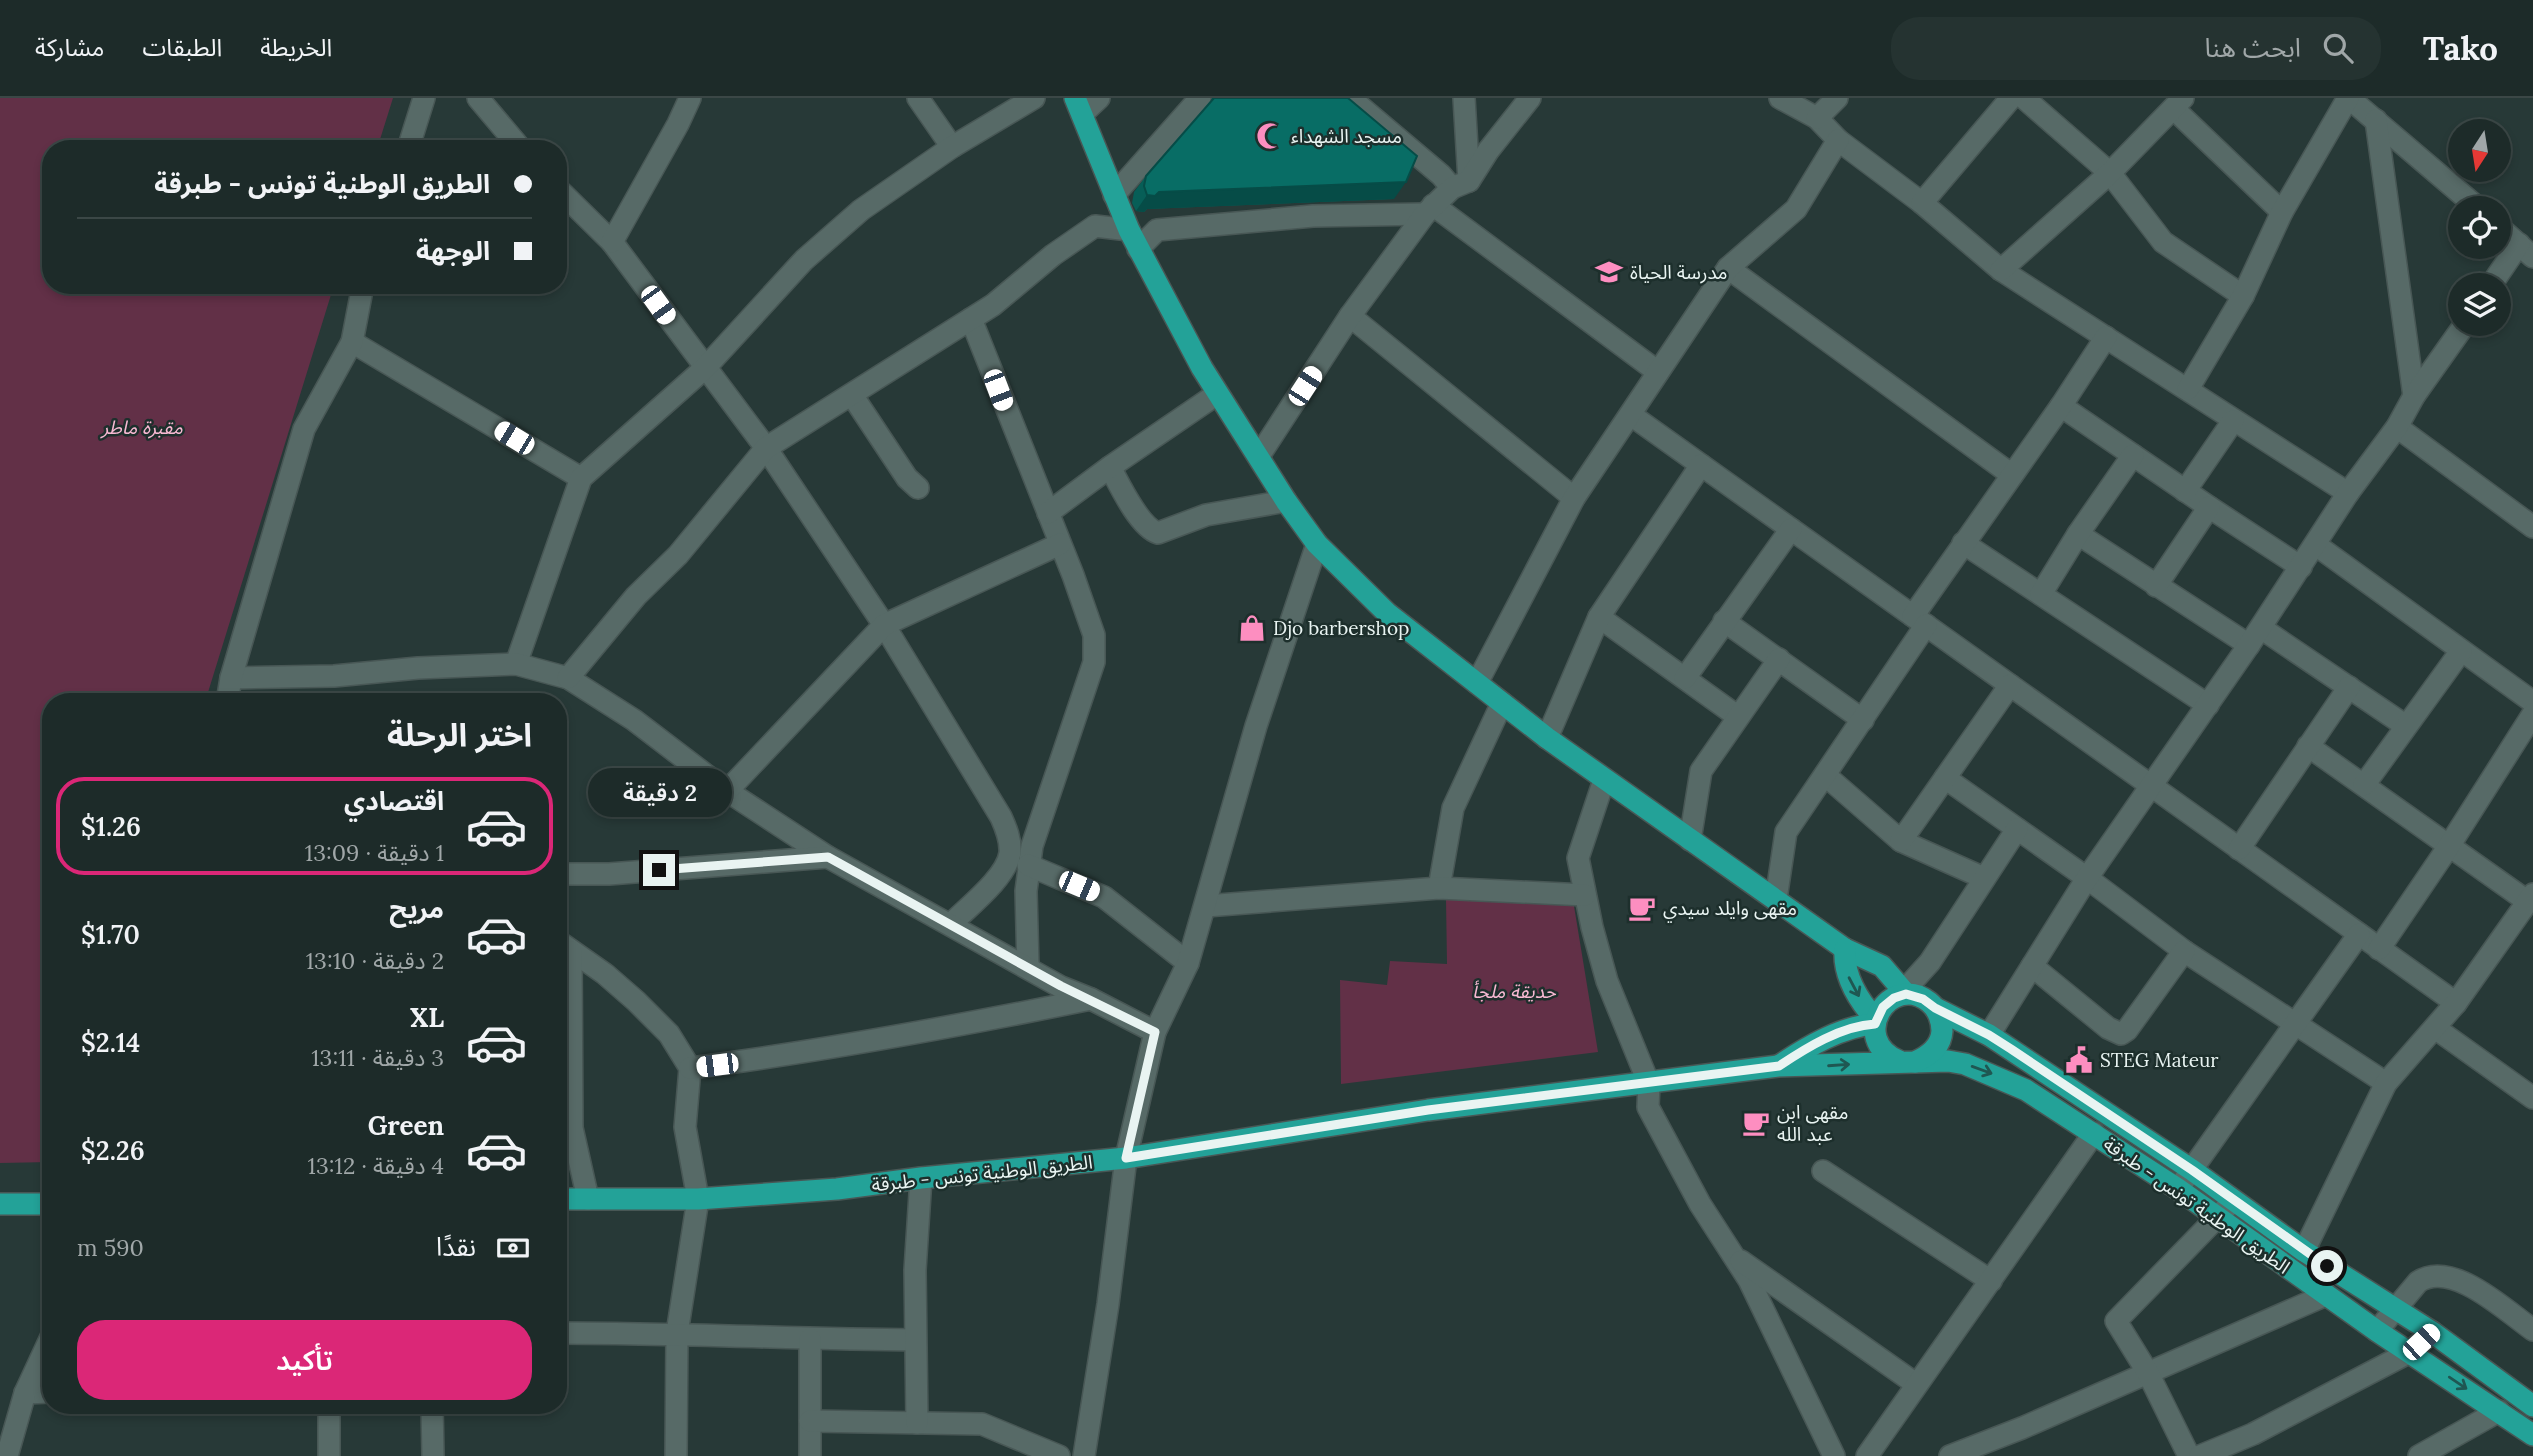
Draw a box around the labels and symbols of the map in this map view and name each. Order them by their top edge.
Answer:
north arrow [2448,119,2511,182]
mosque icon: مسجد الشهداء [1255,121,1285,151]
place label: مسجد الشهداء [1291,124,1402,148]
school or university icon: مدرسة الحياة [1594,257,1624,287]
place label: مدرسة الحياة [1630,260,1728,284]
car [638,282,679,328]
car [1285,363,1326,409]
car [981,367,1016,413]
park label: مقبرة ماطر [99,415,183,439]
car [491,418,538,458]
shop icon: Djo barbershop [1237,613,1267,643]
place label: Djo barbershop [1273,616,1409,640]
callout: 2 دقيقة [587,768,731,818]
route end [643,854,675,886]
car [1056,868,1103,904]
cafe icon: مقهى وايلد سيدي [1627,893,1657,923]
place label: مقهى وايلد سيدي [1663,896,1797,923]
one-way arrow [1847,976,1861,996]
park label: حديقة ملجأ [1472,979,1557,1003]
public building icon: STEG Mateur [2064,1045,2094,1075]
place label: STEG Mateur [2100,1048,2219,1072]
car [695,1052,740,1078]
one-way arrow [1827,1058,1849,1071]
one-way arrow [1971,1065,1993,1077]
place label: مقهى ابن عبد الله [1777,1100,1849,1146]
cafe icon: مقهى ابن عبد الله [1741,1108,1771,1138]
street label: الطريق الوطنية تونس - طبرقة [2099,1131,2295,1279]
street label: الطريق الوطنية تونس - طبرقة [870,1149,1094,1197]
route start [2311,1250,2343,1282]
car [2399,1320,2444,1364]
one-way arrow [2448,1376,2467,1391]

